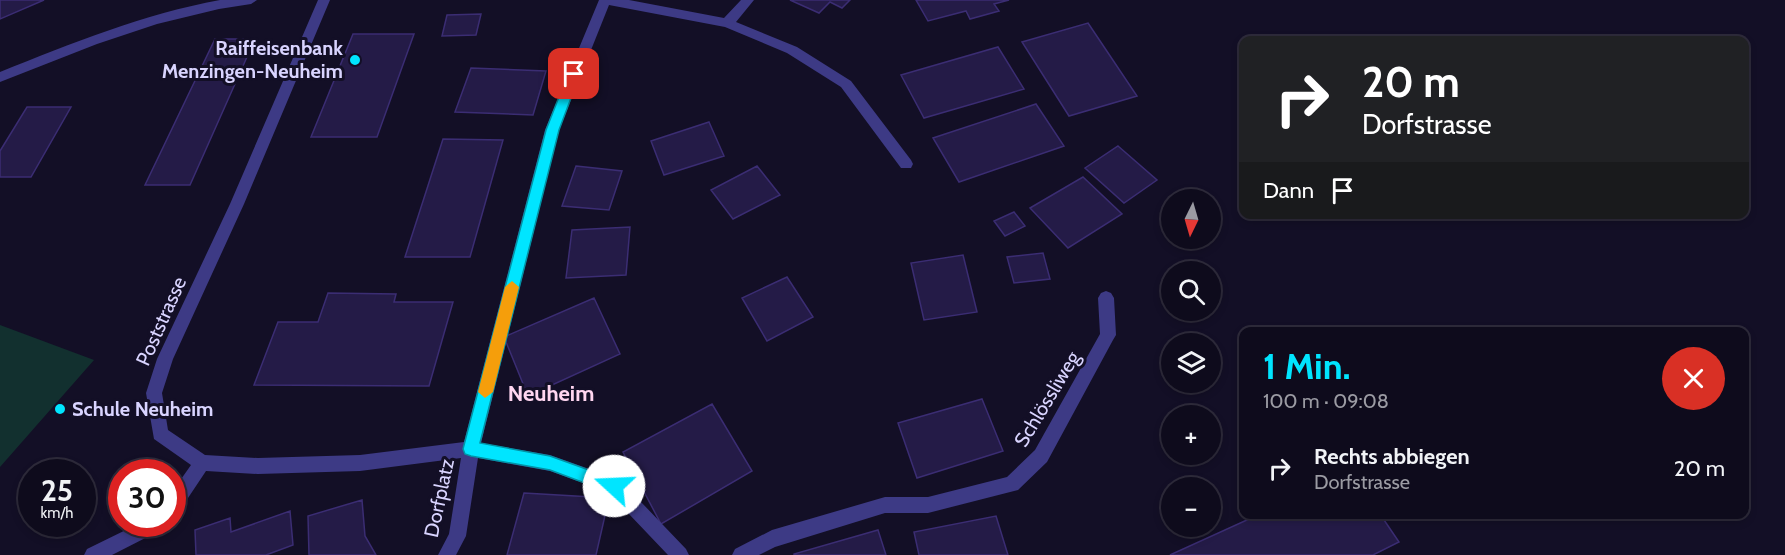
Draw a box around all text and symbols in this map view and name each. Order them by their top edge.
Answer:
place label: Raiffeisenbank Menzingen-Neuheim [162,36,343,83]
pin [548,48,599,99]
marker: Raiffeisenbank Menzingen-Neuheim [348,53,362,67]
text: 20 m [1362,56,1460,108]
icon: arrive [557,57,590,90]
icon: right [1263,60,1341,138]
text: Dorfstrasse [1362,108,1492,141]
icon: arrive [1326,174,1359,207]
text: Dann [1263,177,1314,204]
north arrow [1161,189,1221,249]
map controls [1161,189,1221,537]
button: search [1161,261,1221,321]
street label: Poststrasse [131,273,191,369]
button: layers [1161,333,1221,393]
text: 1 Min. [1263,344,1351,388]
street label: Schlössliweg [1009,346,1085,451]
button: close [1662,347,1725,410]
district label: Neuheim [508,380,594,407]
text: 100 m · 09:08 [1263,389,1389,413]
place label: Schule Neuheim [72,397,213,421]
marker: Schule Neuheim [53,402,67,416]
button: + [1161,405,1221,465]
text: Rechts abbiegen [1314,443,1470,470]
icon: right [1263,452,1296,485]
position arrow [582,454,646,518]
text: 20 m [1674,455,1725,482]
street label: Dorfplatz [419,456,459,540]
speed limit sign: 30 [108,459,186,537]
text: Dorfstrasse [1314,470,1410,494]
text: 25 [41,472,73,509]
button: − [1161,477,1221,537]
text: km/h [41,504,73,522]

